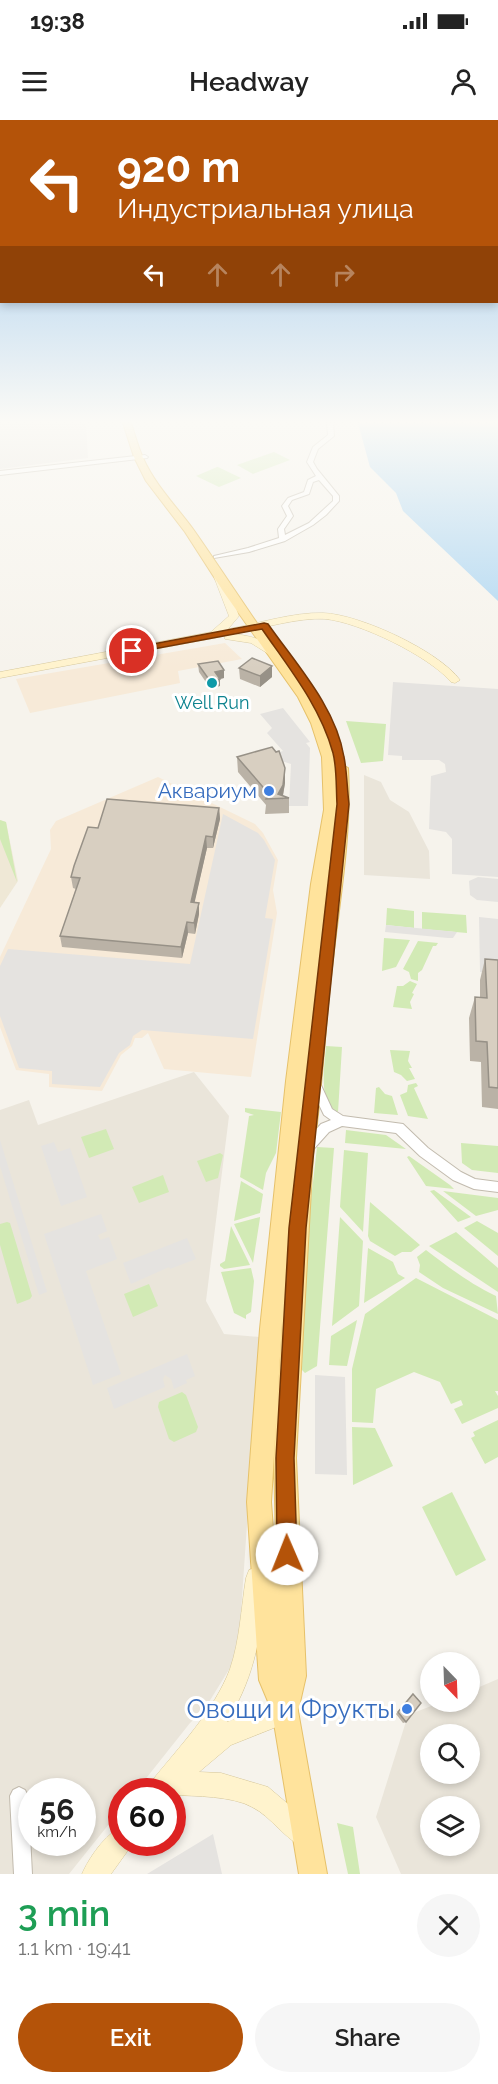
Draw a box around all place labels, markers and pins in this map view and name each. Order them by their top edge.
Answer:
pin [106,625,157,676]
marker: Well Run [205,676,219,690]
place label: Well Run [175,692,249,713]
place label: Аквариум [158,778,257,803]
marker: Аквариум [262,784,276,798]
place label: Овощи и Фрукты [186,1694,395,1724]
marker: Овощи и Фрукты [400,1702,414,1716]

